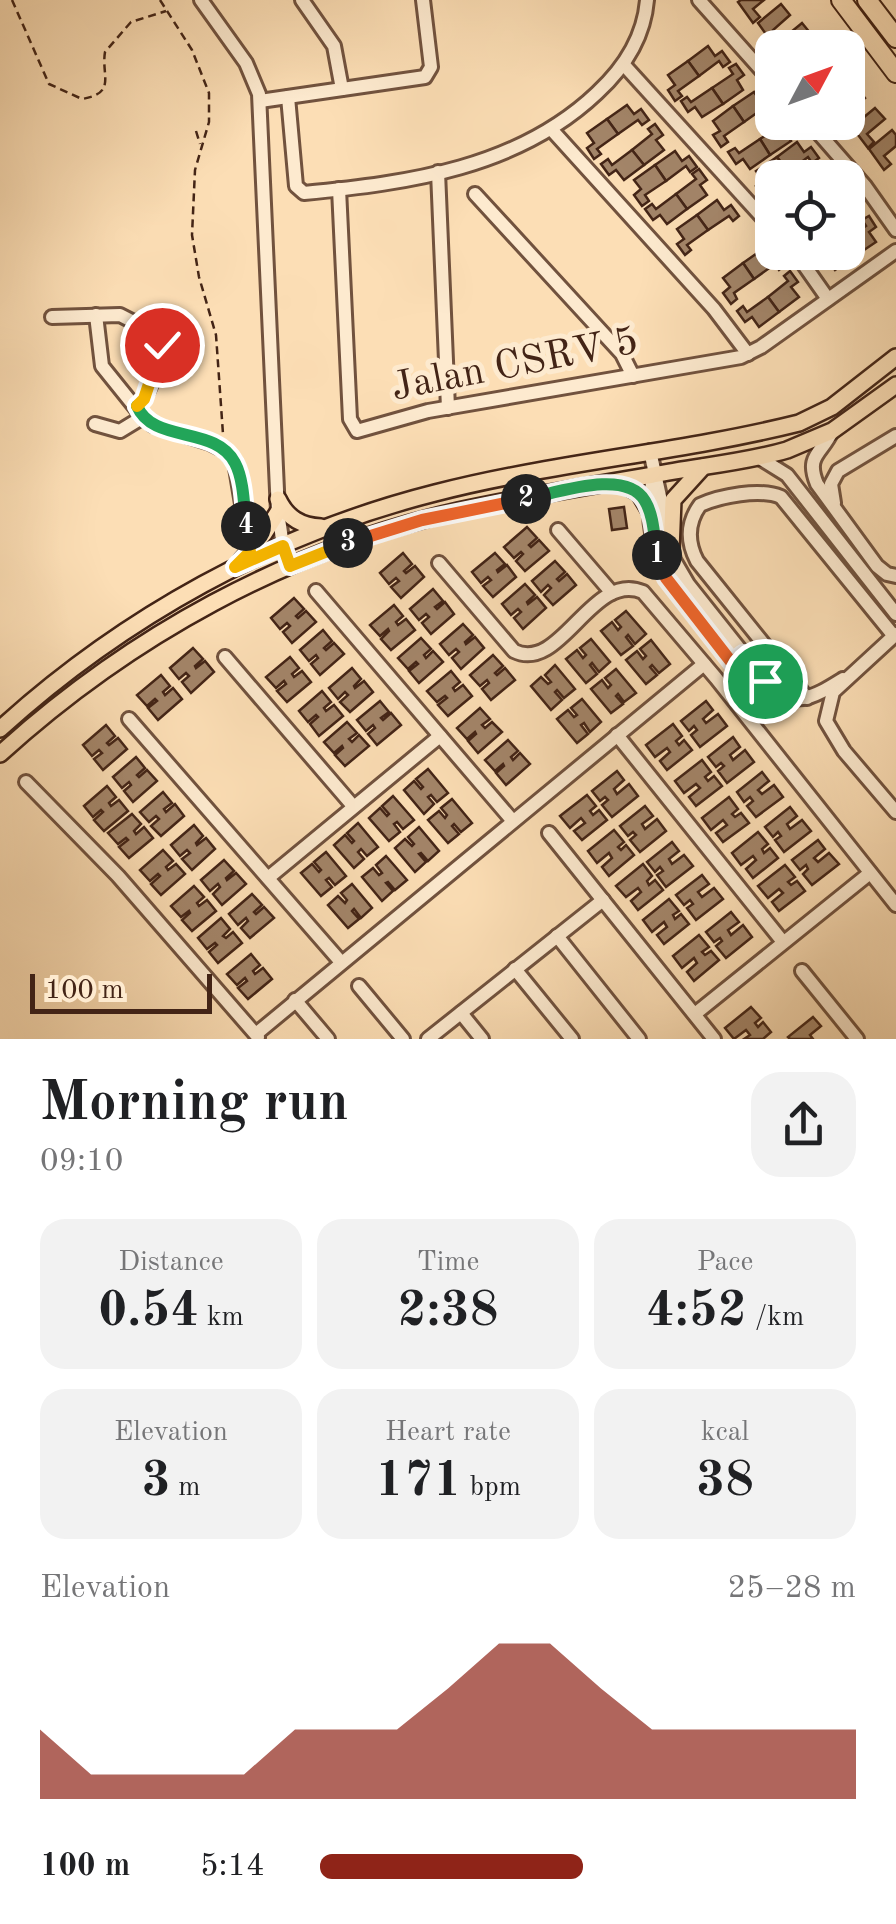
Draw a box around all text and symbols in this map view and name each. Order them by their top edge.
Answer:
north arrow [755,30,865,140]
map controls [755,30,865,270]
button: locate [755,160,865,270]
pin [120,303,205,388]
icon: check [135,318,190,373]
street label: Jalan CSRV 5 [388,322,642,410]
pin: 2 [501,474,551,524]
text: 2 [518,485,534,513]
pin: 4 [221,501,271,551]
text: 4 [238,512,254,540]
pin: 3 [323,518,373,568]
text: 3 [340,529,356,557]
pin: 1 [632,530,682,580]
text: 1 [649,541,665,569]
pin [723,639,808,724]
icon: arrive [738,654,793,709]
scale bar [30,969,212,1014]
text: 100 m [45,977,124,1005]
button: share [751,1072,856,1177]
text: Morning run [40,1077,349,1132]
text: 09:10 [40,1146,123,1178]
text: Distance [118,1249,224,1277]
text: Time [417,1249,479,1277]
text: Pace [697,1249,753,1277]
text: 0.54 [98,1287,199,1337]
text: 2:38 [398,1287,499,1337]
text: 4:52 [646,1287,747,1337]
text: km [199,1304,244,1332]
text: /km [747,1304,804,1332]
text: Elevation [114,1419,228,1447]
text: Heart rate [385,1419,511,1447]
text: kcal [701,1419,749,1447]
text: 3 [141,1457,170,1507]
text: 171 [375,1457,462,1507]
text: 38 [696,1457,754,1507]
text: m [170,1474,201,1502]
text: bpm [462,1474,521,1502]
text: Elevation [40,1573,170,1605]
text: 25–28 m [728,1573,856,1605]
text: 100 m [40,1851,130,1883]
text: 5:14 [200,1851,265,1883]

